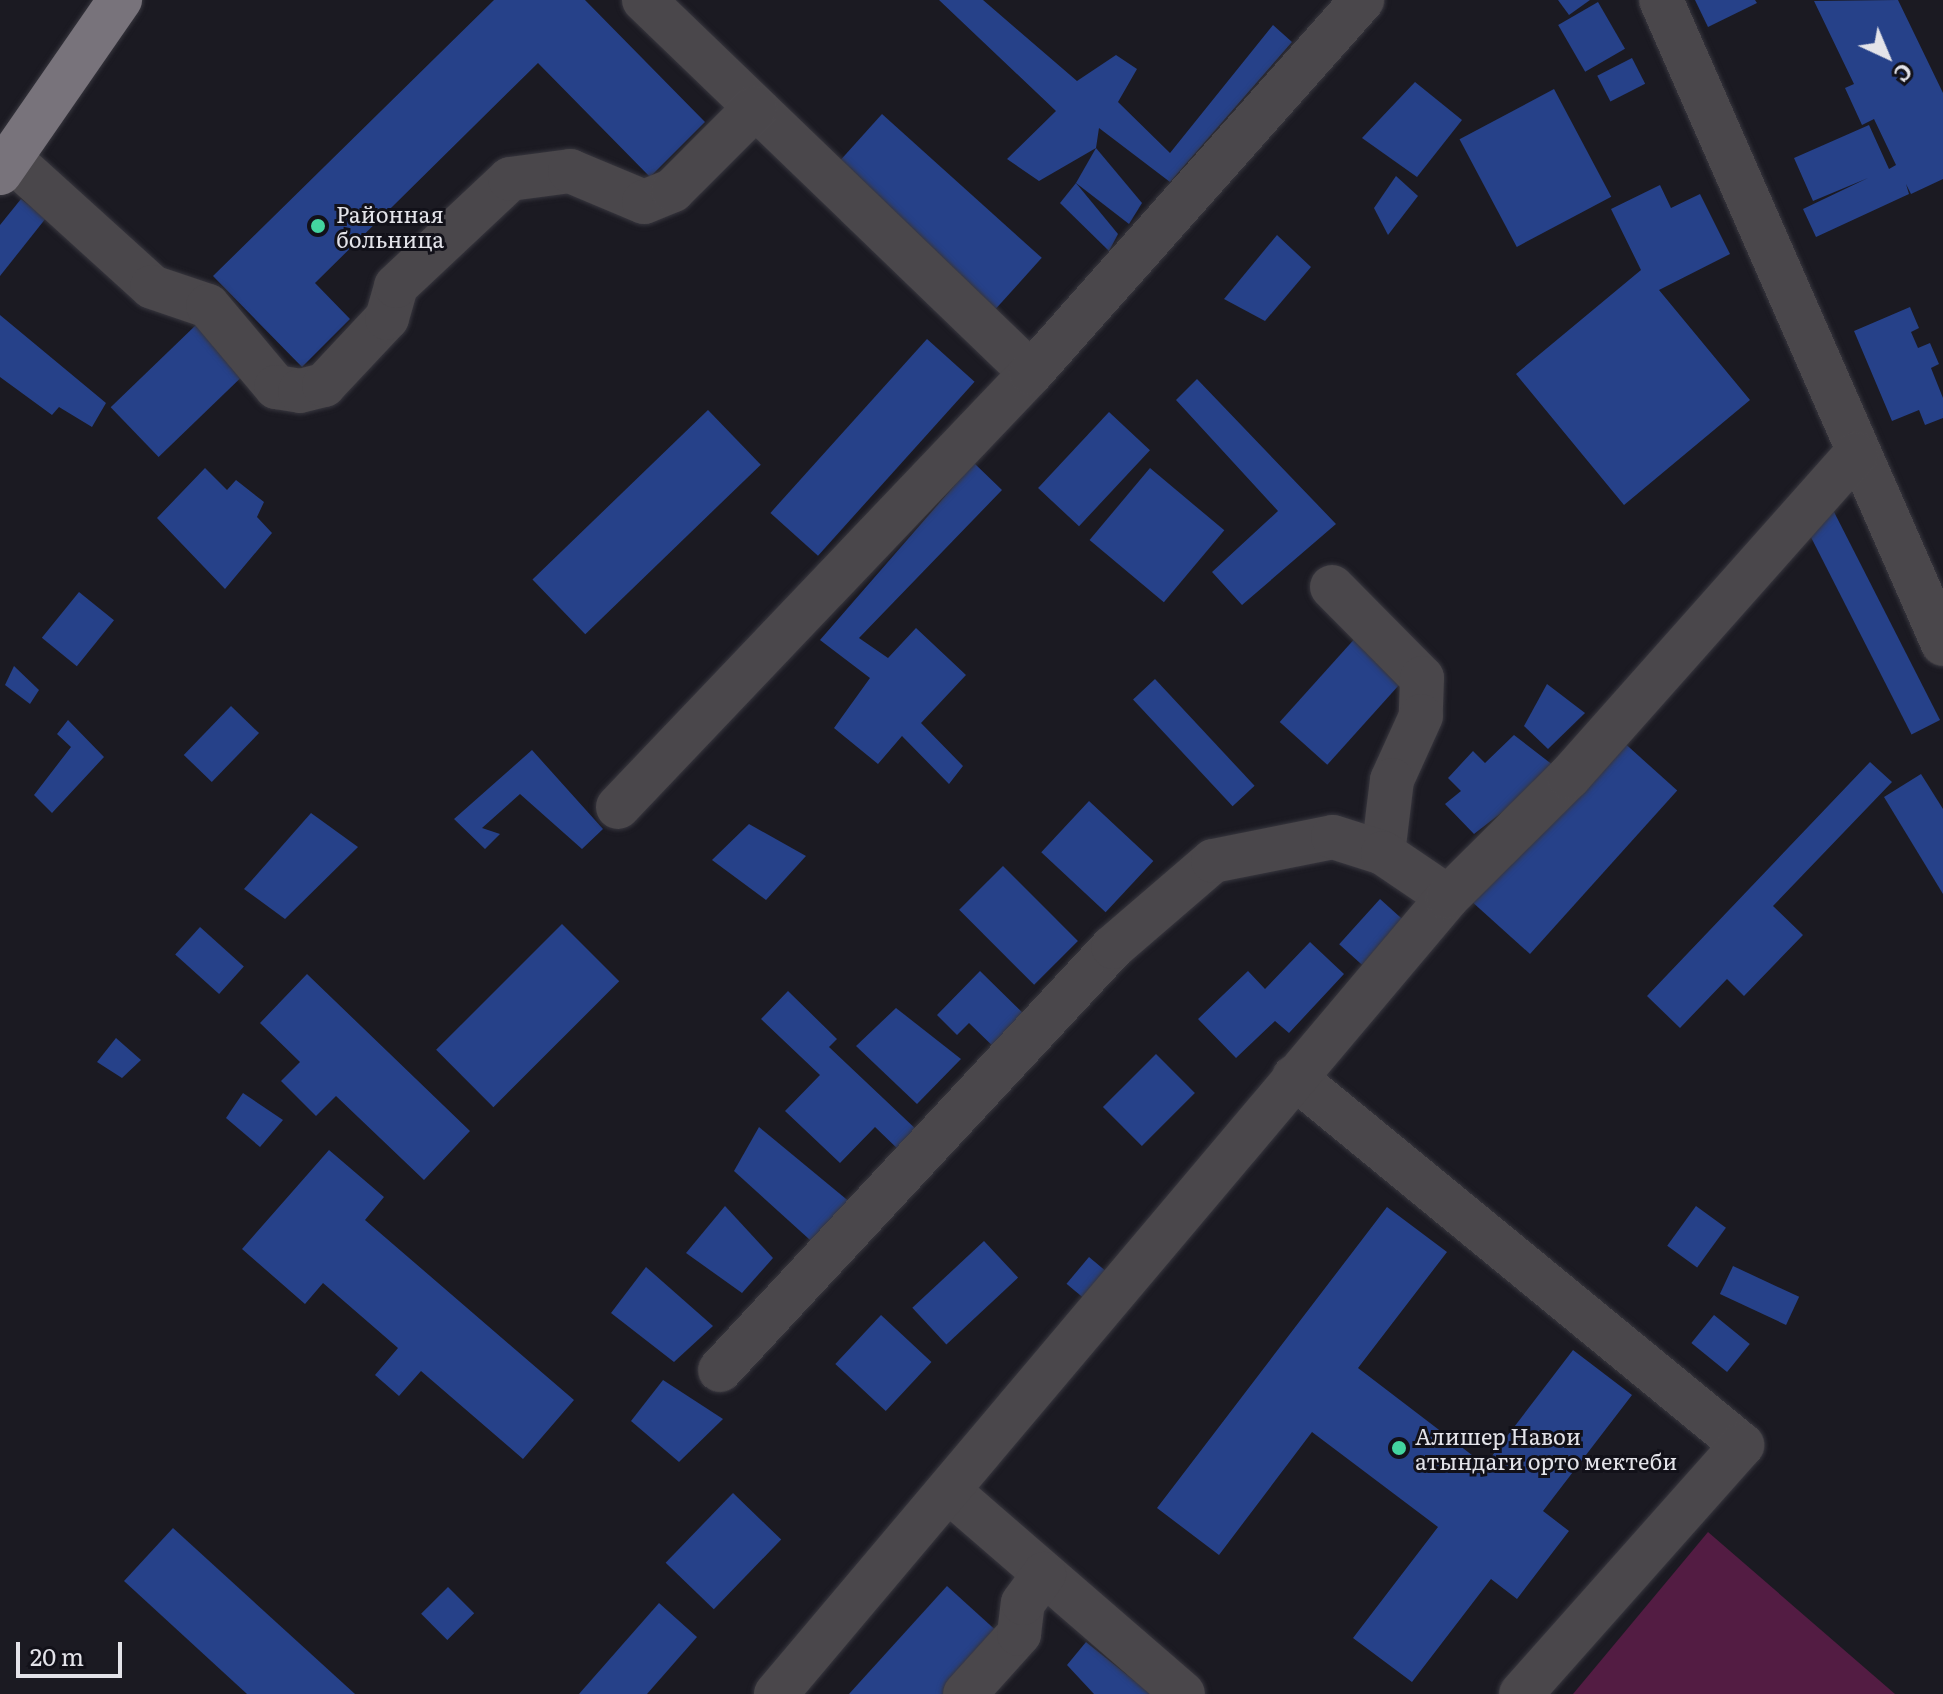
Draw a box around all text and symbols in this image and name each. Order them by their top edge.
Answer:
north arrow [1847,16,1927,96]
text: С [1887,56,1921,91]
place label: Районная больница [336,200,444,252]
marker: Районная больница [307,215,329,237]
place label: Алишер Навои атындаги орто мектеби [1415,1422,1677,1474]
marker: Алишер Навои атындаги орто мектеби [1390,1439,1408,1457]
scale bar [20,1626,126,1676]
text: 20 m [30,1638,84,1673]

